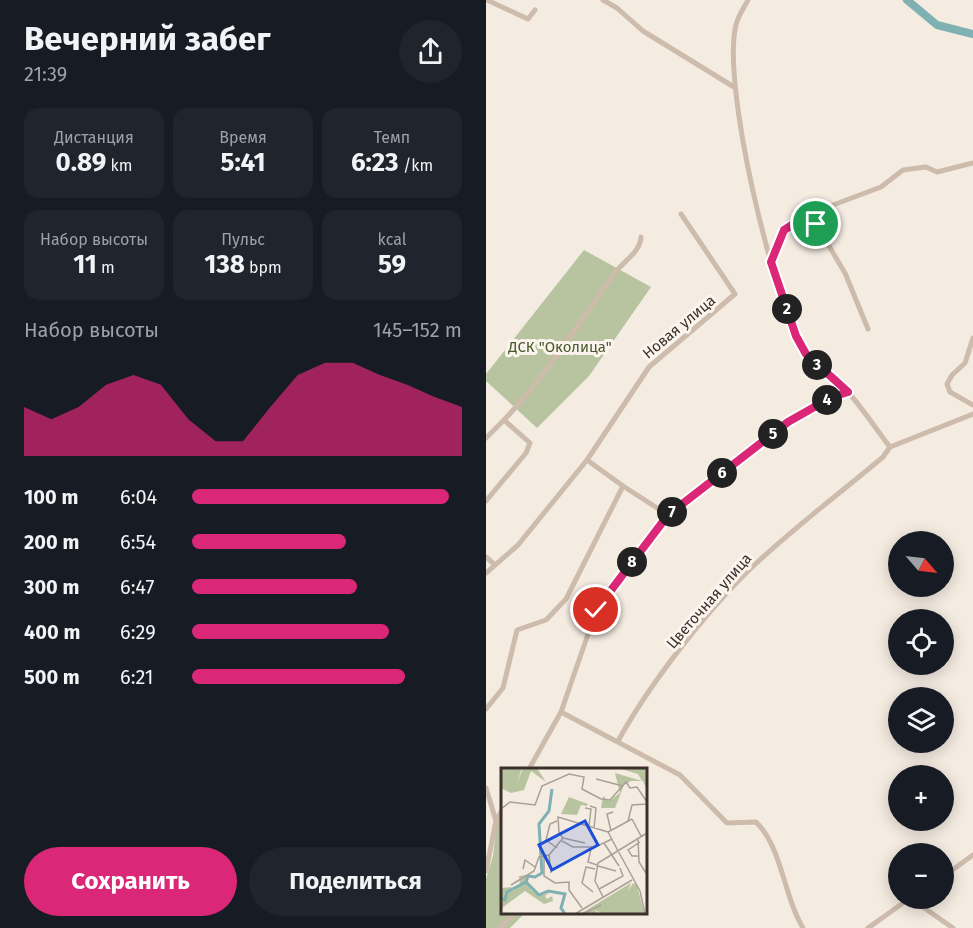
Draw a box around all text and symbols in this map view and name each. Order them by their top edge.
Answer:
text: Вечерний забег [24,19,270,59]
button: share [399,20,462,83]
text: 21:39 [24,62,67,86]
text: Дистанция [54,128,134,147]
text: Время [219,128,267,147]
text: Темп [374,128,410,147]
text: 0.89 [56,147,106,178]
text: 5:41 [221,147,265,178]
text: 6:23 [351,147,399,178]
text: km [106,156,132,175]
text: /km [399,156,433,175]
pin [790,198,841,249]
icon: arrive [799,207,832,240]
text: Набор высоты [40,230,148,249]
text: Пульс [221,230,265,249]
text: kcal [378,230,406,249]
text: 11 [73,249,97,280]
text: 138 [204,249,245,280]
text: 59 [378,249,406,280]
text: m [97,258,115,277]
text: bpm [245,258,282,277]
street label: Новая улица [639,291,719,363]
pin: 2 [772,294,802,324]
text: 2 [783,299,791,318]
text: Набор высоты [24,318,159,342]
text: 145–152 m [373,318,462,342]
park label: ДСК "Околица" [507,338,612,356]
pin: 3 [802,350,832,380]
text: 3 [813,355,821,374]
pin: 4 [812,385,842,415]
text: 4 [822,390,832,409]
pin: 5 [758,419,788,449]
text: 5 [769,424,777,443]
pin: 6 [707,458,737,488]
text: 6 [717,463,727,482]
text: 100 m [24,485,78,509]
text: 6:04 [120,485,157,509]
pin: 7 [657,497,687,527]
text: 7 [668,502,676,521]
text: 200 m [24,530,79,554]
text: 6:54 [120,530,156,554]
north arrow [888,531,954,597]
map controls [888,531,954,909]
pin: 8 [617,547,647,577]
street label: Цветочная улица [663,550,755,652]
text: 8 [627,552,637,571]
text: 300 m [24,575,79,599]
text: 6:47 [120,575,154,599]
pin [570,584,621,635]
icon: check [579,593,612,626]
button: locate [888,609,954,675]
text: 400 m [24,620,80,644]
text: 6:29 [120,620,156,644]
text: 500 m [24,665,80,689]
text: 6:21 [120,665,154,689]
button: layers [888,687,954,753]
button: + [888,765,954,831]
inset map [501,768,646,913]
button: − [888,843,954,909]
button: Сохранить [24,847,237,916]
button: Поделиться [249,847,462,916]

